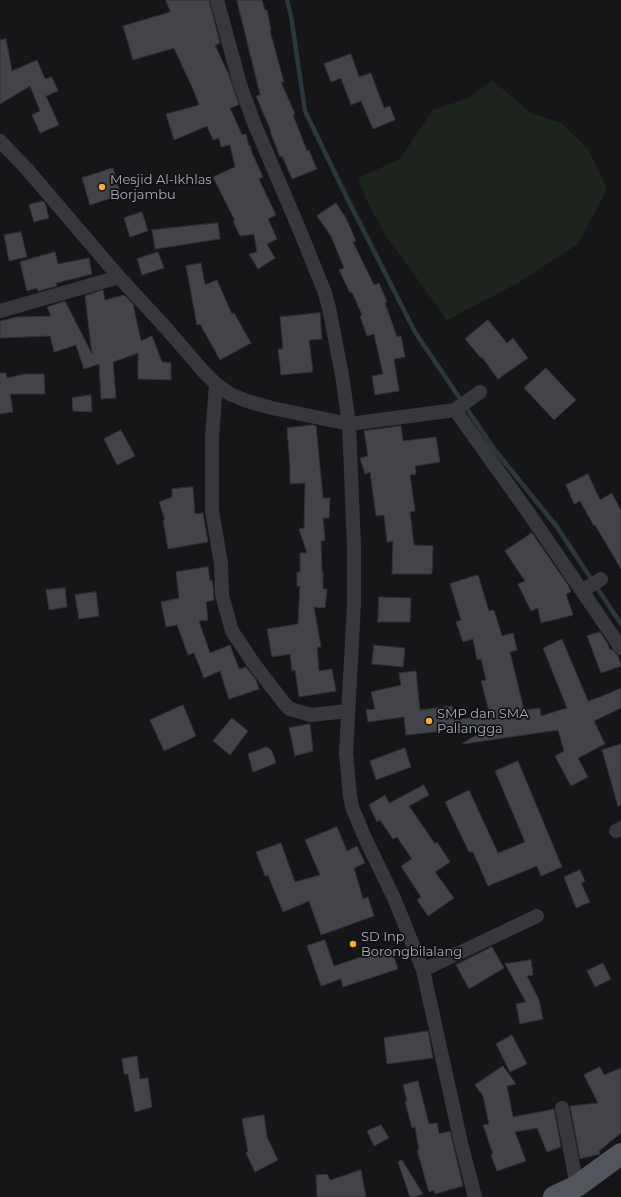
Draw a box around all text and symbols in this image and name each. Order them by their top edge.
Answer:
place label: Mesjid Al-Ikhlas Borjambu [110,172,212,203]
marker: Mesjid Al-Ikhlas Borjambu [97,182,107,192]
place label: SMP dan SMA Pallangga [437,706,529,737]
marker: SMP dan SMA Pallangga [424,716,434,726]
place label: SD Inp Borongbilalang [361,929,462,960]
marker: SD Inp Borongbilalang [348,939,358,949]

